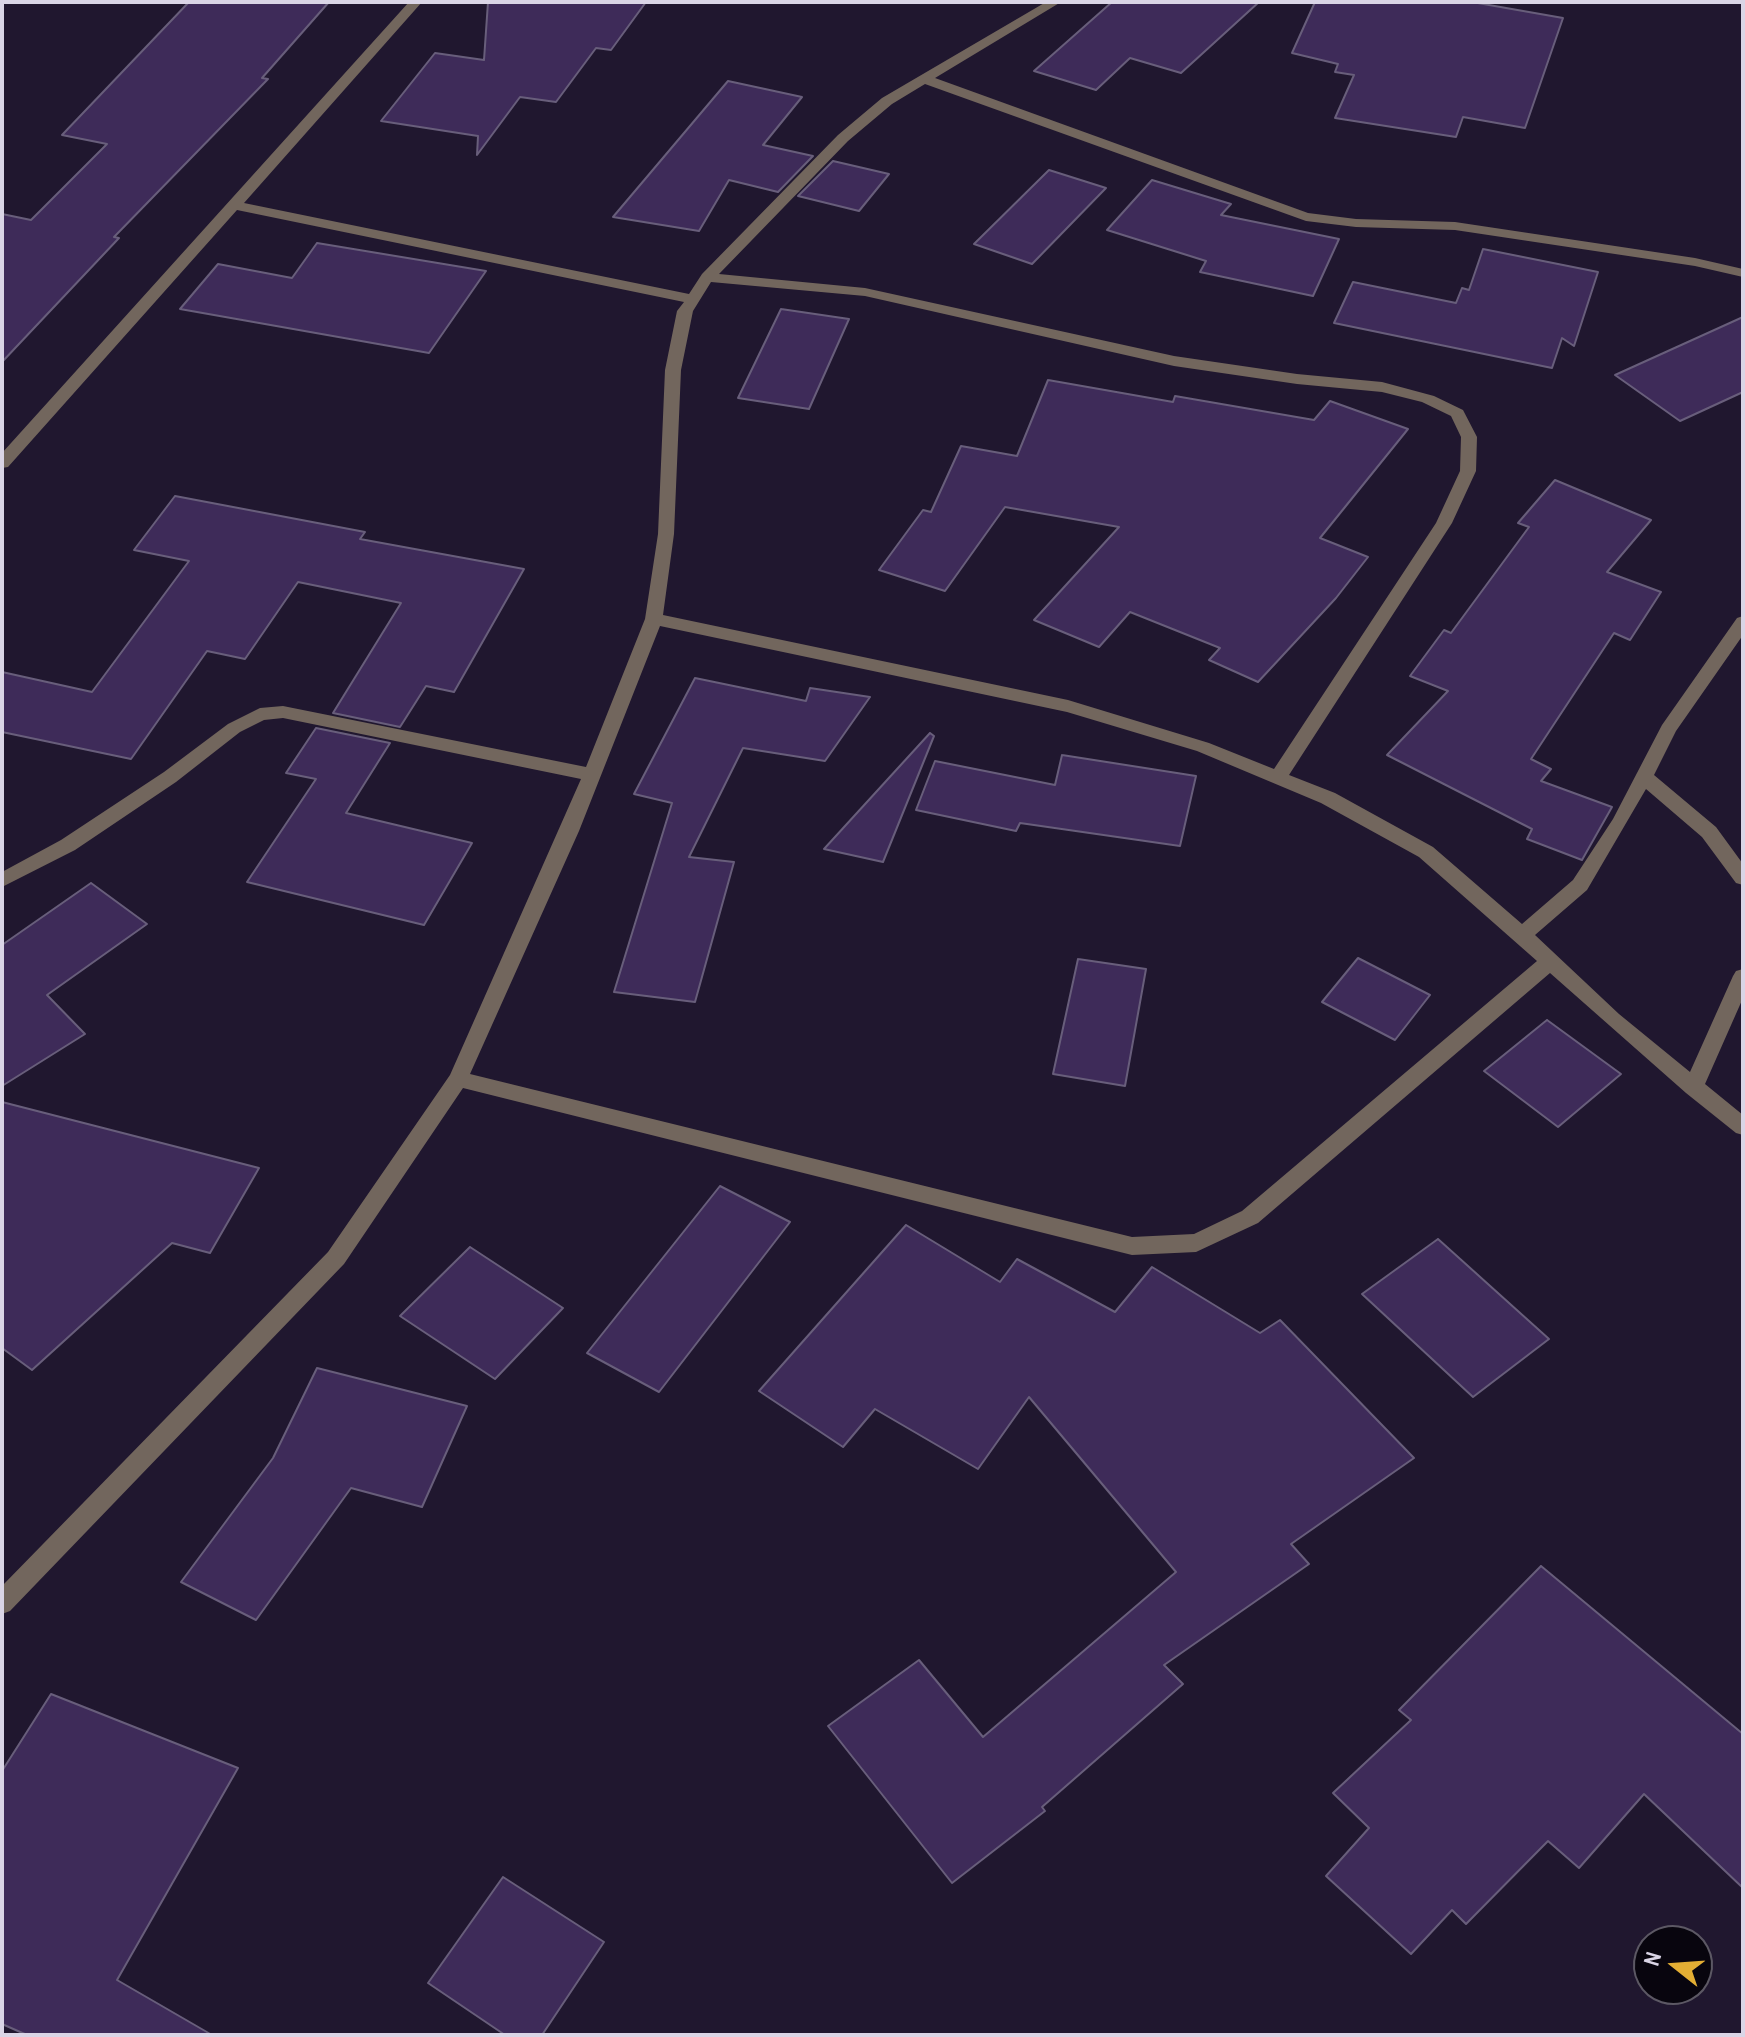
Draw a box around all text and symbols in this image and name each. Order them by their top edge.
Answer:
north arrow [1633,1925,1713,2005]
text: N [1636,1948,1668,1969]

